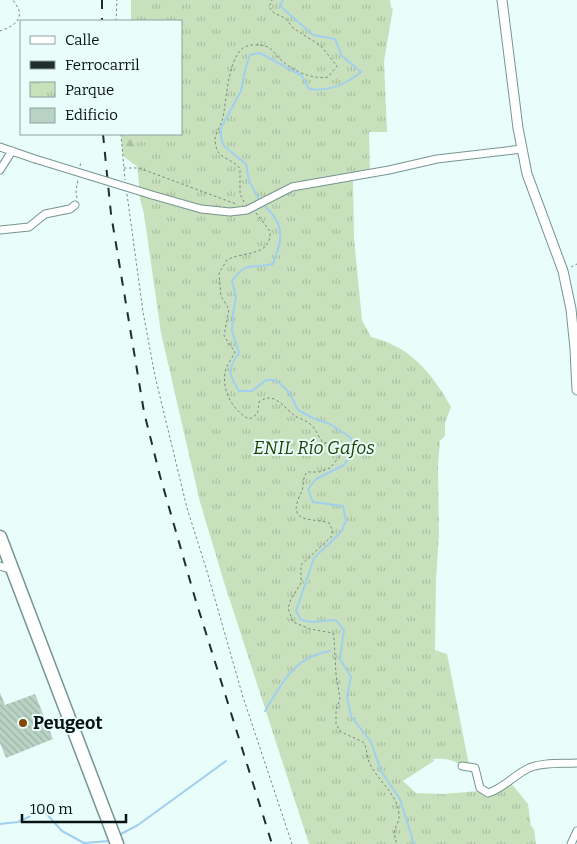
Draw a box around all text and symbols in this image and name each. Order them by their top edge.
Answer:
legend [20,20,182,135]
text: Calle [65,31,99,49]
text: Ferrocarril [65,56,140,74]
text: Parque [65,81,114,99]
text: Edificio [65,106,118,124]
park label: ENIL Río Gafos [253,437,375,459]
place label: Peugeot [33,712,103,734]
marker: Peugeot [17,717,29,729]
scale bar [22,792,126,824]
text: 100 m [30,800,73,818]

